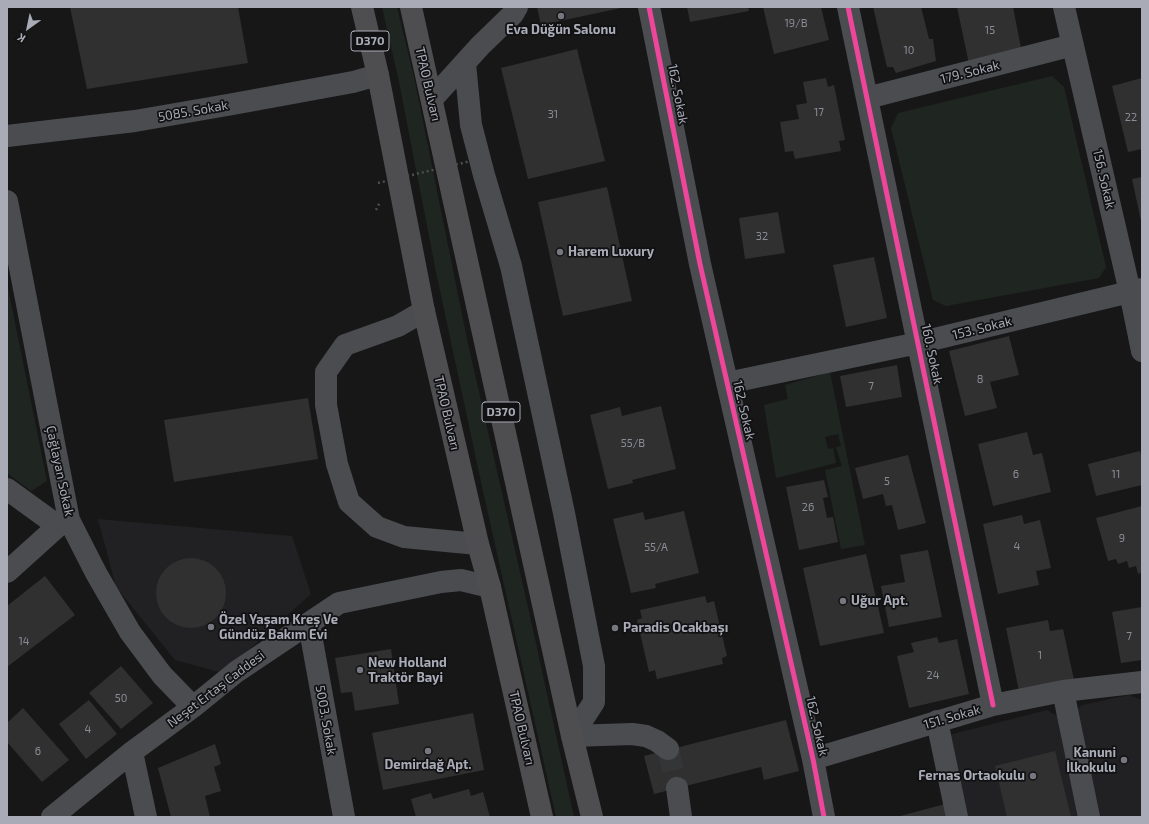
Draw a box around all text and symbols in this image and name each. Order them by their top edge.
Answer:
north arrow [8,8,48,48]
marker: Eva Düğün Salonu [556,11,566,21]
house number: 19/B [784,16,808,30]
place label: Eva Düğün Salonu [506,22,616,38]
house number: 15 [985,23,995,37]
text: K [15,31,28,46]
road number: D370 [351,31,389,51]
house number: 10 [903,43,915,57]
street label: TPAO Bulvarı [412,45,444,123]
street label: 179. Sokak [939,57,1001,87]
street label: 162. Sokak [665,63,691,125]
street label: 5085. Sokak [157,97,229,125]
house number: 17 [814,105,824,119]
house number: 31 [548,107,558,121]
house number: 22 [1125,110,1137,124]
street label: 156. Sokak [1090,148,1118,210]
house number: 32 [756,229,768,243]
place label: Harem Luxury [568,244,654,260]
marker: Harem Luxury [555,247,565,257]
street label: 153. Sokak [951,313,1013,343]
street label: 160. Sokak [918,322,946,386]
house number: 8 [977,372,983,386]
street label: TPAO Bulvarı [431,374,463,452]
street label: 162. Sokak [730,379,758,441]
house number: 7 [868,379,874,393]
road number: D370 [482,402,520,422]
street label: Çağlayan Sokak [43,424,77,518]
house number: 55/B [621,436,645,450]
house number: 6 [1013,467,1019,481]
house number: 11 [1112,467,1120,481]
house number: 5 [884,474,890,488]
house number: 26 [802,500,814,514]
house number: 9 [1119,531,1125,545]
house number: 4 [1014,539,1020,553]
house number: 55/A [644,540,668,554]
place label: Uğur Apt. [851,593,908,609]
marker: Uğur Apt. [838,596,848,606]
place label: Özel Yaşam Kreş Ve Gündüz Bakım Evi [219,612,338,643]
place label: Paradis Ocakbaşı [623,620,728,636]
marker: Özel Yaşam Kreş Ve Gündüz Bakım Evi [206,622,216,632]
marker: Paradis Ocakbaşı [610,623,620,633]
house number: 7 [1126,629,1132,643]
house number: 14 [18,634,30,648]
street label: Neşet Ertaş Caddesi [164,647,268,731]
house number: 1 [1038,648,1042,662]
place label: New Holland Traktör Bayi [368,655,447,686]
marker: New Holland Traktör Bayi [355,665,365,675]
house number: 24 [927,668,939,682]
street label: 5003. Sokak [312,684,340,756]
street label: TPAO Bulvarı [506,689,538,767]
house number: 50 [115,691,127,705]
street label: 162. Sokak [803,695,831,757]
street label: 151. Sokak [922,701,982,733]
house number: 4 [85,722,91,736]
house number: 6 [35,744,41,758]
place label: Kanuni İlkokulu [1066,745,1116,776]
marker: Demirdağ Apt. [423,746,433,756]
marker: Kanuni İlkokulu [1119,755,1129,765]
place label: Demirdağ Apt. [384,757,472,773]
place label: Fernas Ortaokulu [918,768,1025,784]
marker: Fernas Ortaokulu [1028,771,1038,781]

